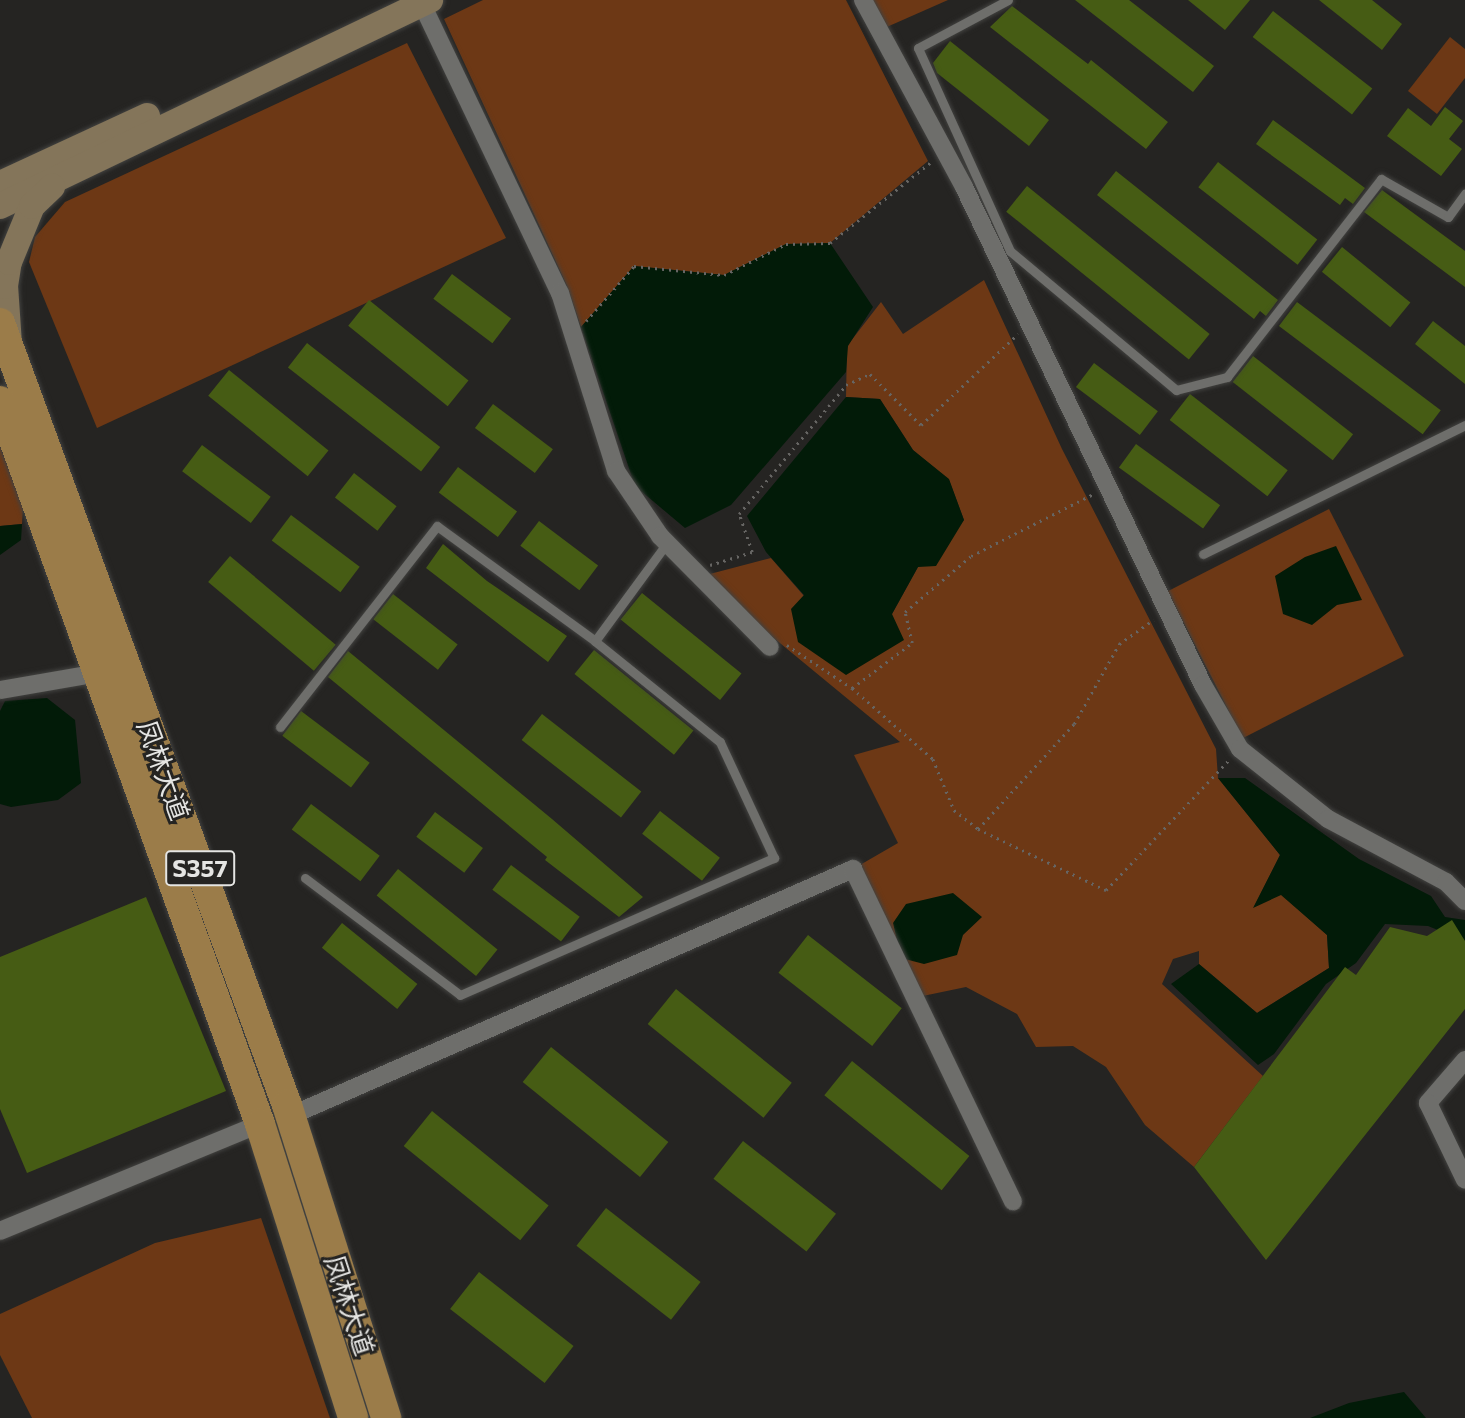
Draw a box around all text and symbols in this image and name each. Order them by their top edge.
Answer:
street label: 凤林大道 [132,716,196,824]
road number: S357 [165,848,235,888]
street label: 凤林大道 [319,1251,381,1359]

